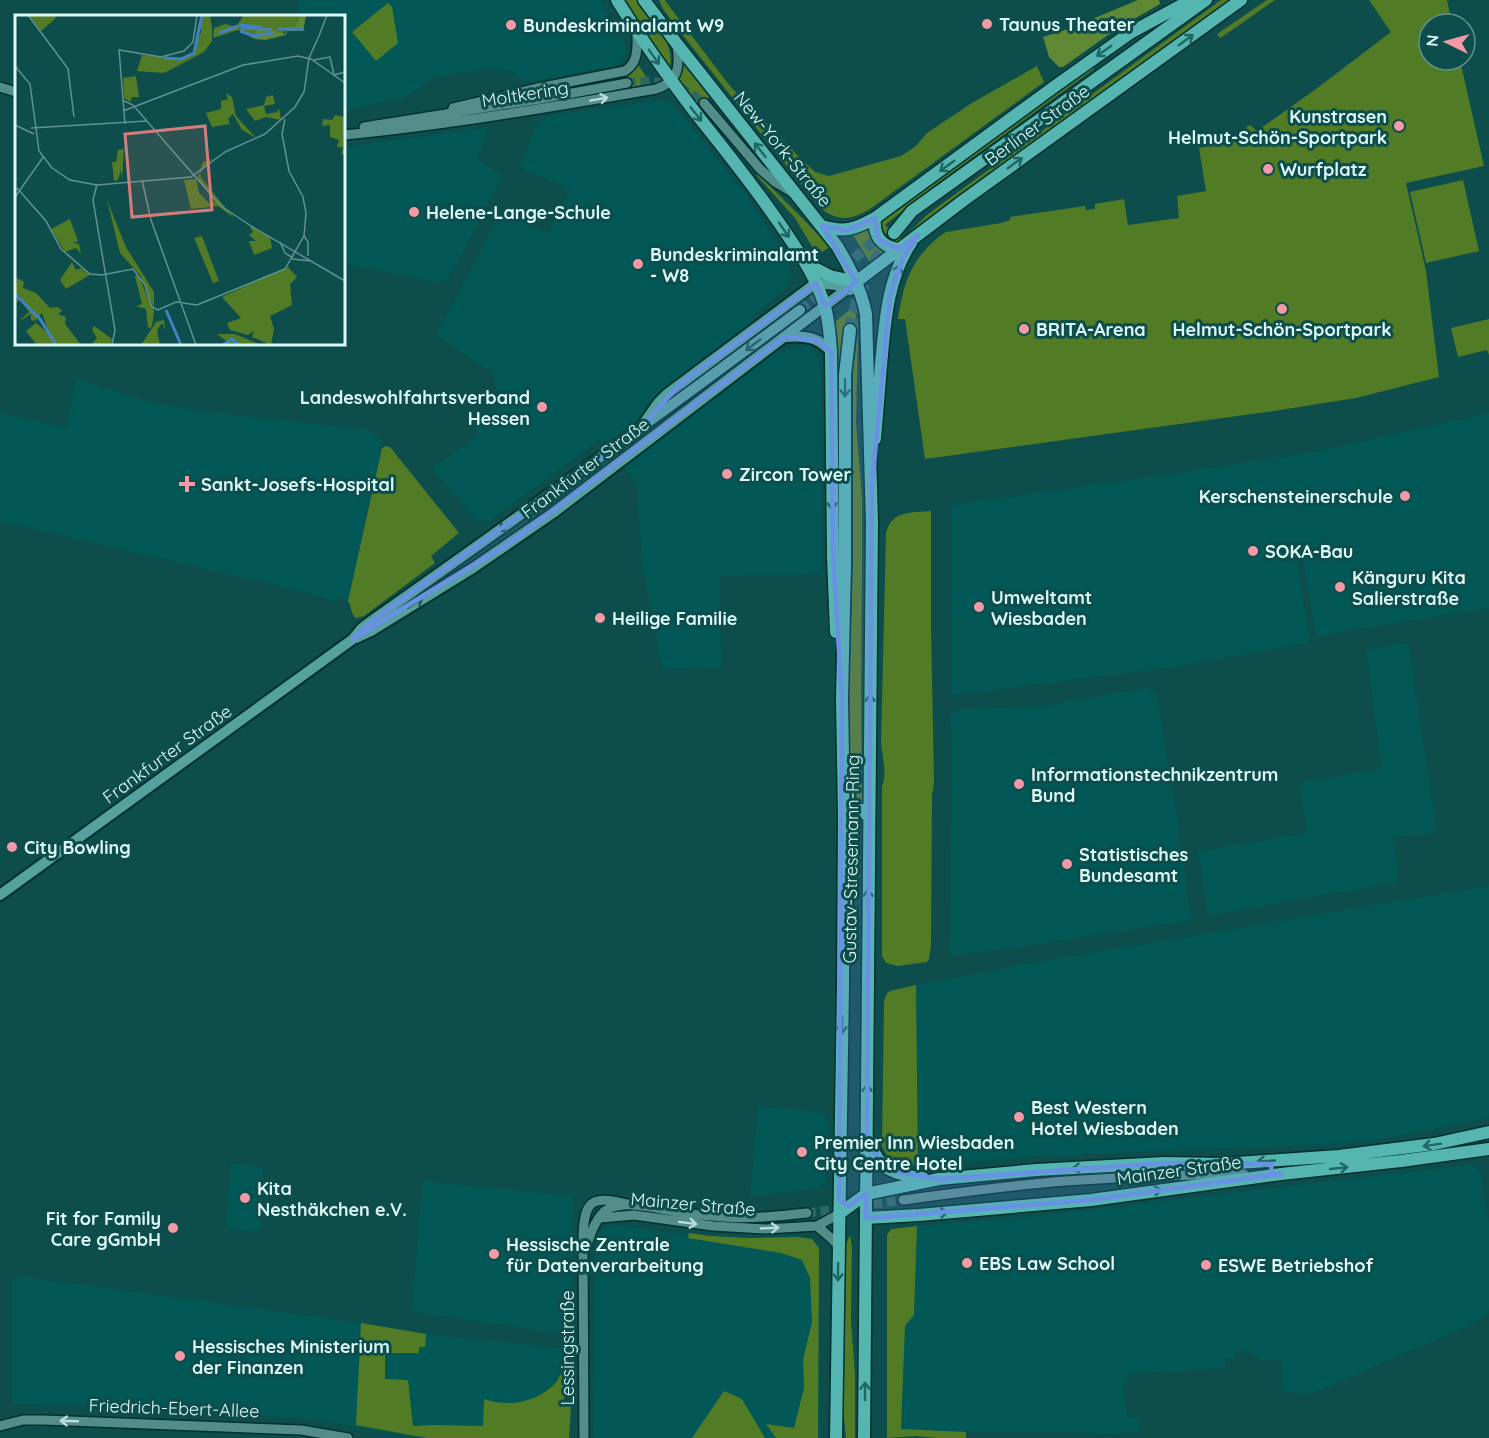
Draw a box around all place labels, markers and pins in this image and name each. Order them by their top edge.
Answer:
place label: Taunus Theater [999,13,1135,36]
place label: Bundeskriminalamt W9 [523,14,724,37]
marker: Taunus Theater [980,17,994,31]
marker: Bundeskriminalamt W9 [504,18,518,32]
place label: Kunstrasen Helmut-Schön-Sportpark [1168,105,1387,149]
marker: Kunstrasen Helmut-Schön-Sportpark [1392,119,1406,133]
place label: Wurfplatz [1280,158,1367,181]
marker: Wurfplatz [1261,162,1275,176]
place label: Helene-Lange-Schule [426,201,611,224]
marker: Helene-Lange-Schule [407,205,421,219]
place label: Bundeskriminalamt - W8 [650,243,819,287]
marker: Bundeskriminalamt - W8 [631,257,645,271]
marker: Helmut-Schön-Sportpark [1275,302,1289,316]
place label: BRITA-Arena [1036,318,1146,341]
place label: Helmut-Schön-Sportpark [1173,318,1391,341]
marker: BRITA-Arena [1017,322,1031,336]
place label: Landeswohlfahrtsverband Hessen [300,386,530,430]
marker: Landeswohlfahrtsverband Hessen [535,400,549,414]
place label: Zircon Tower [739,463,851,486]
marker: Zircon Tower [720,467,734,481]
place label: Sankt-Josefs-Hospital [201,473,395,496]
marker: Sankt-Josefs-Hospital [178,475,196,493]
place label: Kerschensteinerschule [1199,485,1393,508]
marker: Kerschensteinerschule [1398,489,1412,503]
place label: SOKA-Bau [1265,540,1353,563]
marker: SOKA-Bau [1246,544,1260,558]
place label: Känguru Kita Salierstraße [1352,566,1466,610]
marker: Känguru Kita Salierstraße [1333,580,1347,594]
place label: Umweltamt Wiesbaden [991,586,1092,630]
marker: Umweltamt Wiesbaden [972,600,986,614]
place label: Heilige Familie [612,607,737,630]
marker: Heilige Familie [593,611,607,625]
place label: Informationstechnikzentrum Bund [1031,763,1278,807]
marker: Informationstechnikzentrum Bund [1012,777,1026,791]
place label: City Bowling [24,836,131,859]
marker: City Bowling [5,840,19,854]
place label: Statistisches Bundesamt [1079,843,1189,887]
marker: Statistisches Bundesamt [1060,857,1074,871]
place label: Best Western Hotel Wiesbaden [1031,1096,1179,1140]
marker: Best Western Hotel Wiesbaden [1012,1110,1026,1124]
place label: Premier Inn Wiesbaden City Centre Hotel [814,1131,1014,1175]
marker: Premier Inn Wiesbaden City Centre Hotel [795,1145,809,1159]
place label: Kita Nesthäkchen e.V. [257,1177,407,1221]
marker: Kita Nesthäkchen e.V. [238,1191,252,1205]
place label: Fit for Family Care gGmbH [46,1207,161,1251]
marker: Fit for Family Care gGmbH [166,1221,180,1235]
place label: Hessische Zentrale für Datenverarbeitung [506,1233,704,1277]
marker: Hessische Zentrale für Datenverarbeitung [487,1247,501,1261]
place label: EBS Law School [979,1252,1115,1275]
place label: ESWE Betriebshof [1218,1254,1374,1277]
marker: EBS Law School [960,1256,974,1270]
marker: ESWE Betriebshof [1199,1258,1213,1272]
place label: Hessisches Ministerium der Finanzen [192,1335,390,1379]
marker: Hessisches Ministerium der Finanzen [173,1349,187,1363]

